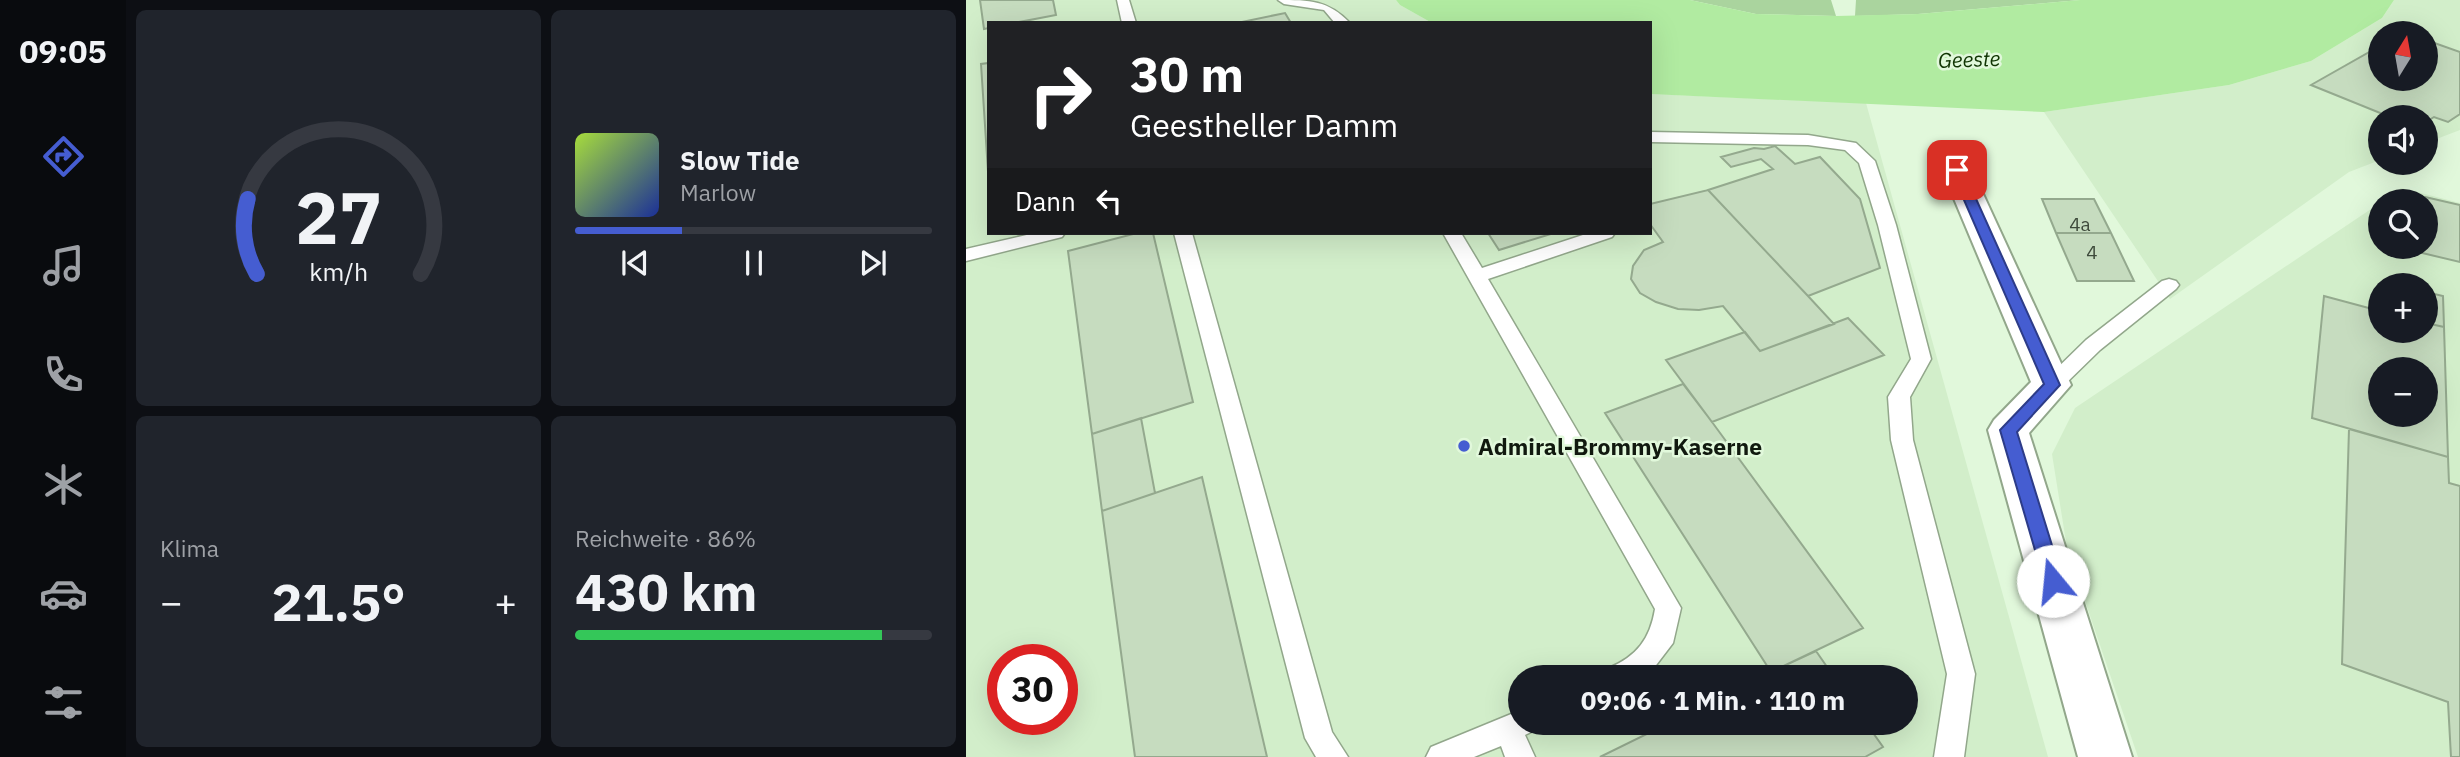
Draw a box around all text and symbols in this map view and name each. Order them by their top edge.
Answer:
north arrow [2368,21,2438,91]
map controls [2368,21,2438,427]
text: 09:05 [19,30,107,72]
text: 30 m [1130,42,1244,105]
water label: Geeste [1937,44,2001,74]
icon: right [1015,49,1106,140]
text: Geestheller Damm [1130,104,1398,146]
button: sound [2368,105,2438,175]
icon: directions [39,132,88,181]
pin [1927,140,1987,200]
text: Slow Tide [680,143,800,177]
icon: arrive [1938,151,1976,189]
text: 27 [295,169,382,264]
text: Marlow [680,177,756,207]
icon: left [1090,182,1128,220]
text: Dann [1015,184,1076,218]
button: search [2368,189,2438,259]
house number: 4a [2069,212,2091,236]
house number: 4 [2086,240,2098,264]
icon: music [39,241,88,290]
icon: previous [616,244,654,282]
icon: pause [735,244,773,282]
icon: next [854,244,892,282]
text: km/h [309,255,368,288]
button: + [2368,273,2438,343]
icon: phone [39,350,88,399]
button: − [2368,357,2438,427]
place label: Admiral-Brommy-Kaserne [1478,431,1762,461]
marker: Admiral-Brommy-Kaserne [1456,438,1472,454]
icon: climate [39,460,88,509]
text: Reichweite · 86% [575,523,756,553]
text: Klima [160,533,219,563]
position arrow [2016,544,2090,618]
text: 430 km [575,558,757,625]
text: 21.5° [271,568,406,635]
icon: car [39,569,88,618]
text: − [160,577,183,626]
text: + [494,577,517,626]
speed limit sign: 30 [987,644,1078,735]
icon: filters [39,678,88,727]
text: 09:06 · 1 Min. · 110 m [1581,683,1845,717]

